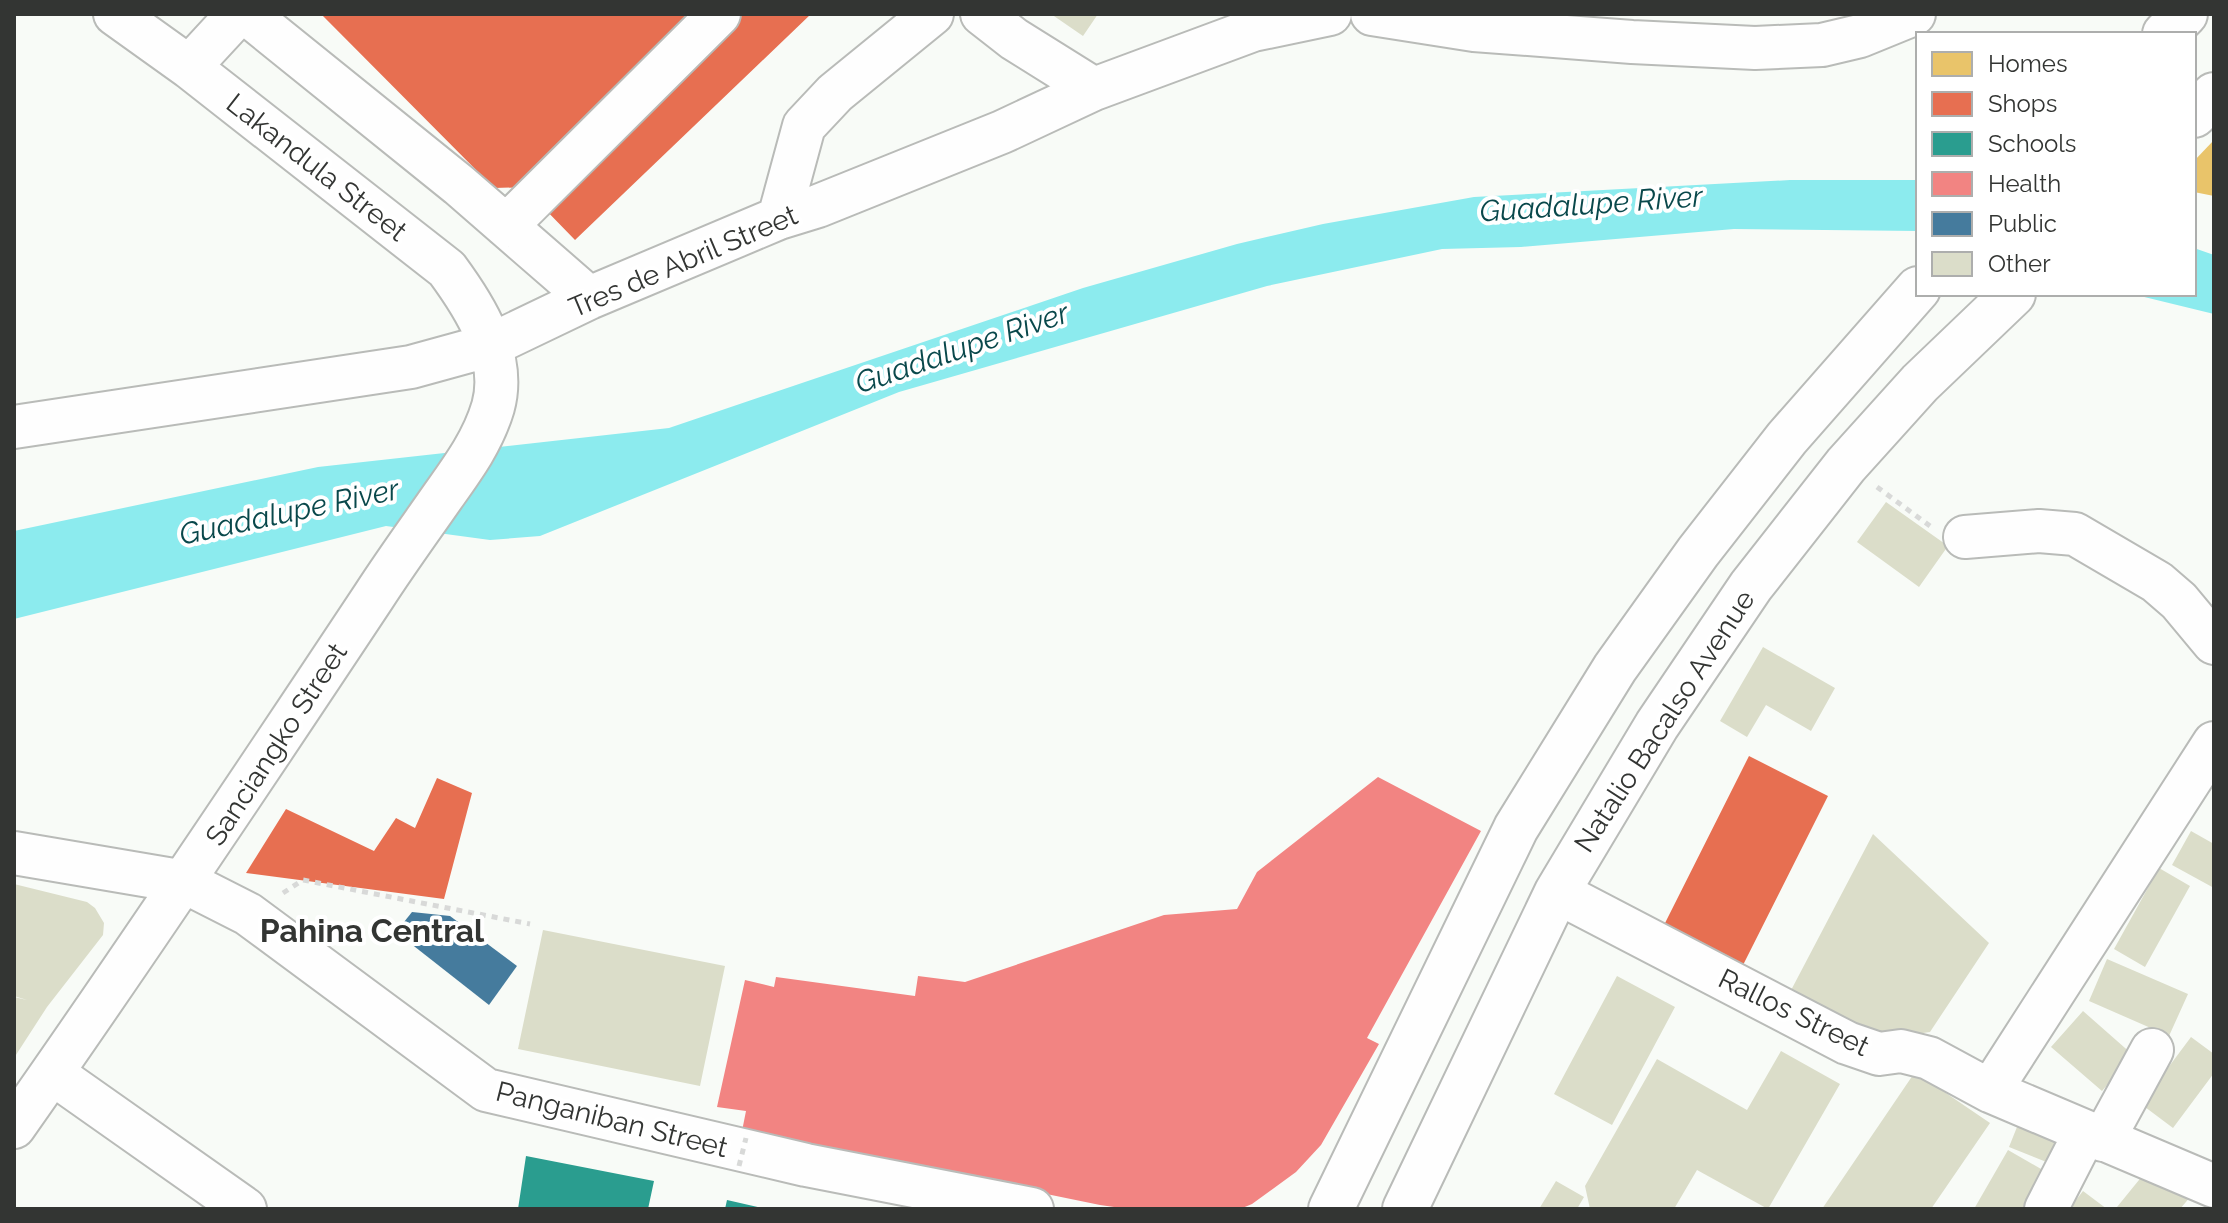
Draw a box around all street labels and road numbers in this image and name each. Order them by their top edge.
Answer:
street label: Lakandula Street [220,87,414,248]
street label: Tres de Abril Street [564,198,803,324]
street label: Natalio Bacalso Avenue [1567,584,1761,858]
street label: Sanciangko Street [199,636,354,852]
street label: Rallos Street [1713,962,1875,1063]
street label: Panganiban Street [493,1075,732,1164]

